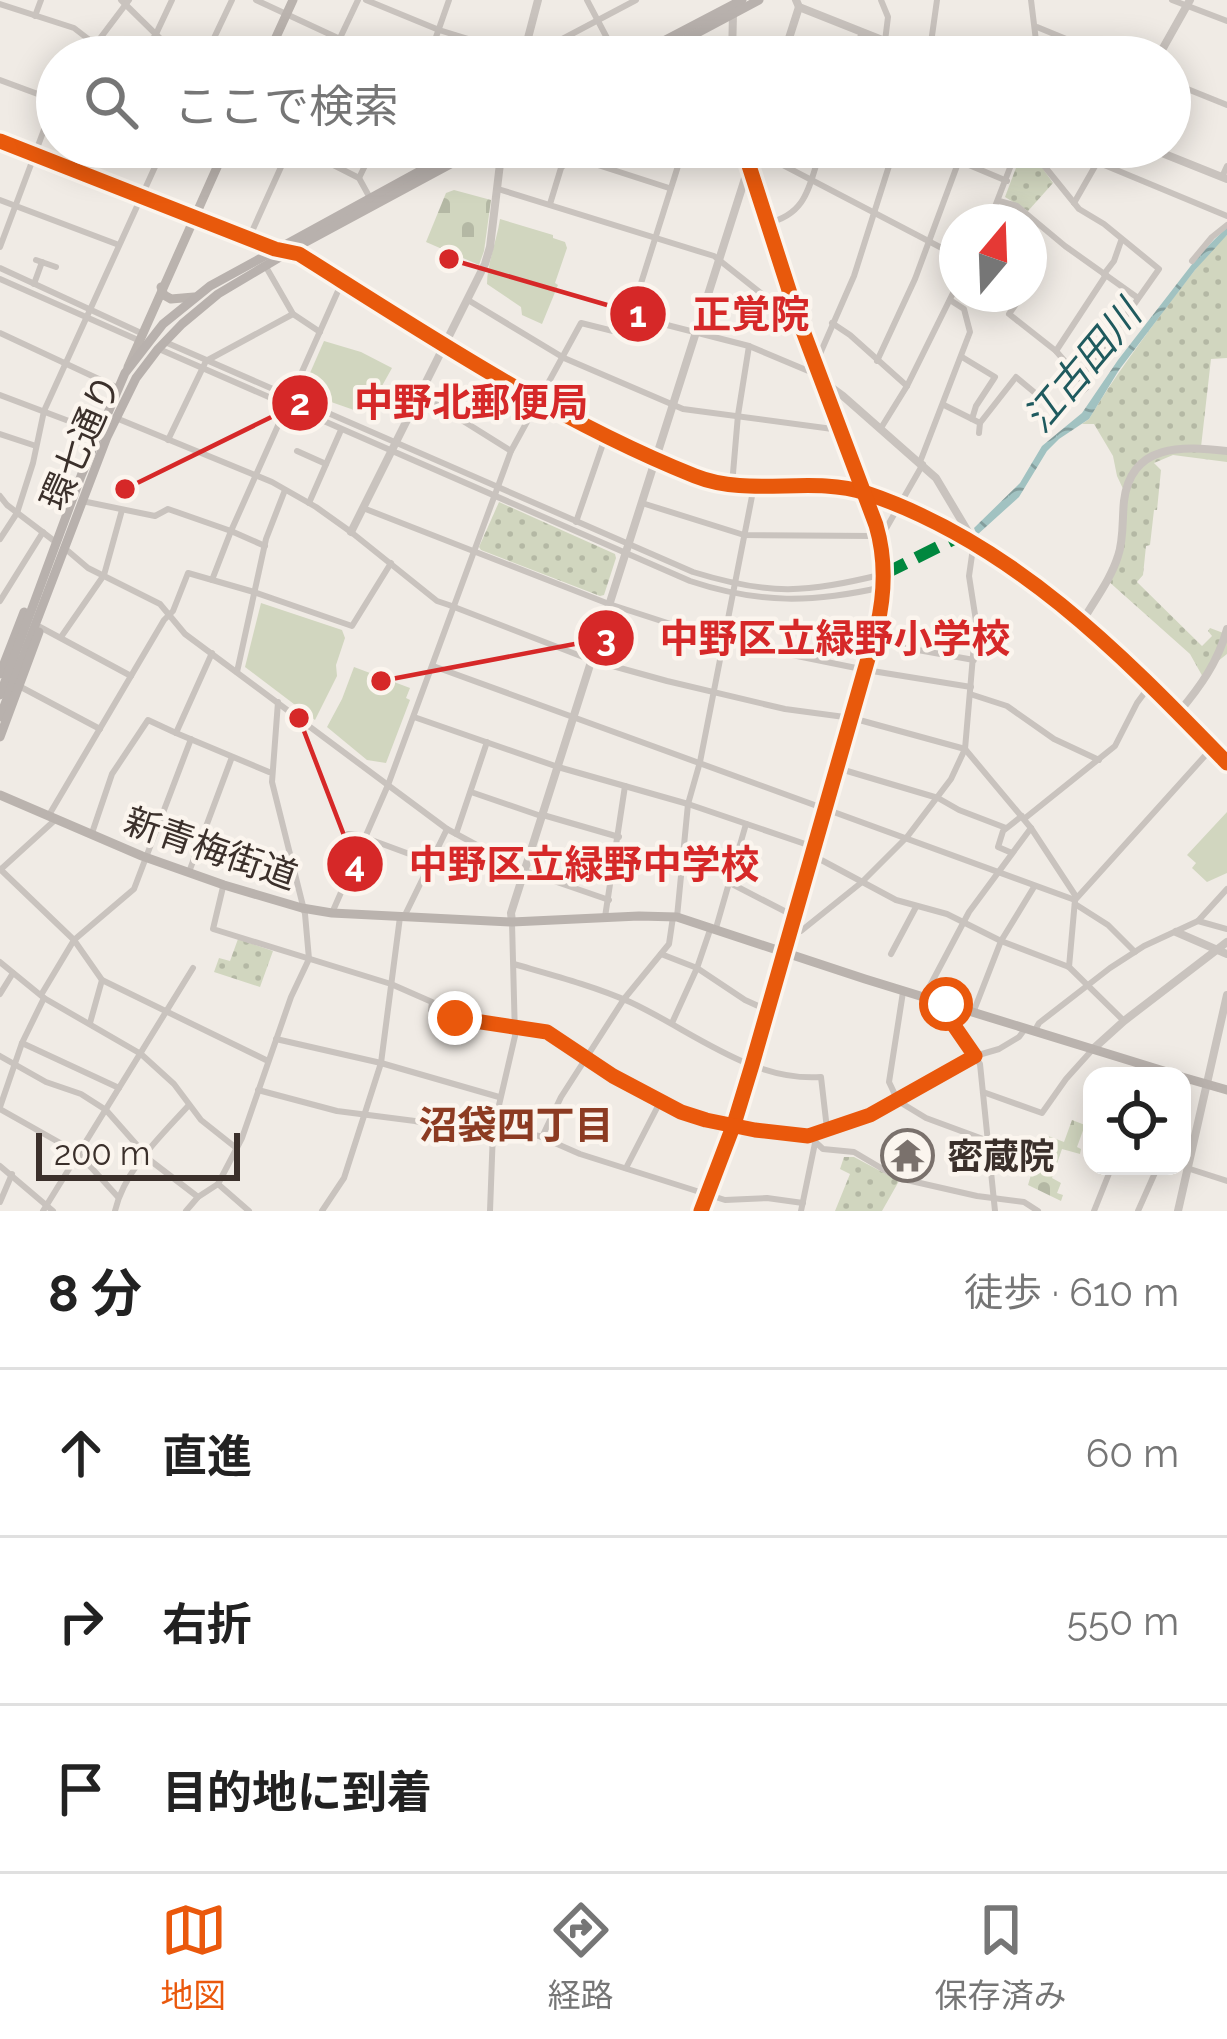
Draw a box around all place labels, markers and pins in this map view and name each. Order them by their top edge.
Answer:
callout: 正覚院 [608,276,833,351]
callout: 中野北郵便局 [270,365,612,440]
callout: 中野区立緑野小学校 [576,601,1035,676]
callout: 中野区立緑野中学校 [325,827,784,902]
temple icon: 密蔵院 [880,1128,936,1184]
place label: 密蔵院 [947,1135,1055,1177]

